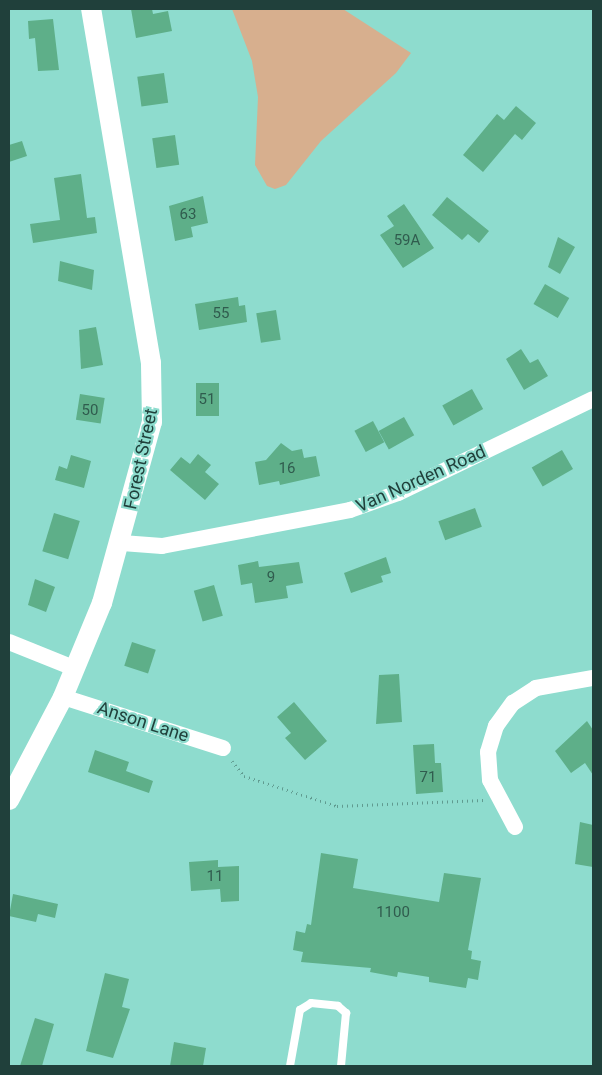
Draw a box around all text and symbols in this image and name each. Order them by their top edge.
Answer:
house number: 63 [180,206,196,224]
house number: 59A [394,232,420,250]
house number: 55 [213,305,229,323]
house number: 51 [199,391,215,409]
house number: 50 [82,402,98,420]
street label: Forest Street [120,407,162,511]
street label: Van Norden Road [353,441,489,517]
house number: 16 [279,460,295,478]
house number: 9 [267,569,275,587]
street label: Anson Lane [95,697,191,747]
house number: 71 [420,769,436,787]
house number: 11 [207,868,223,886]
house number: 1100 [376,904,410,922]

